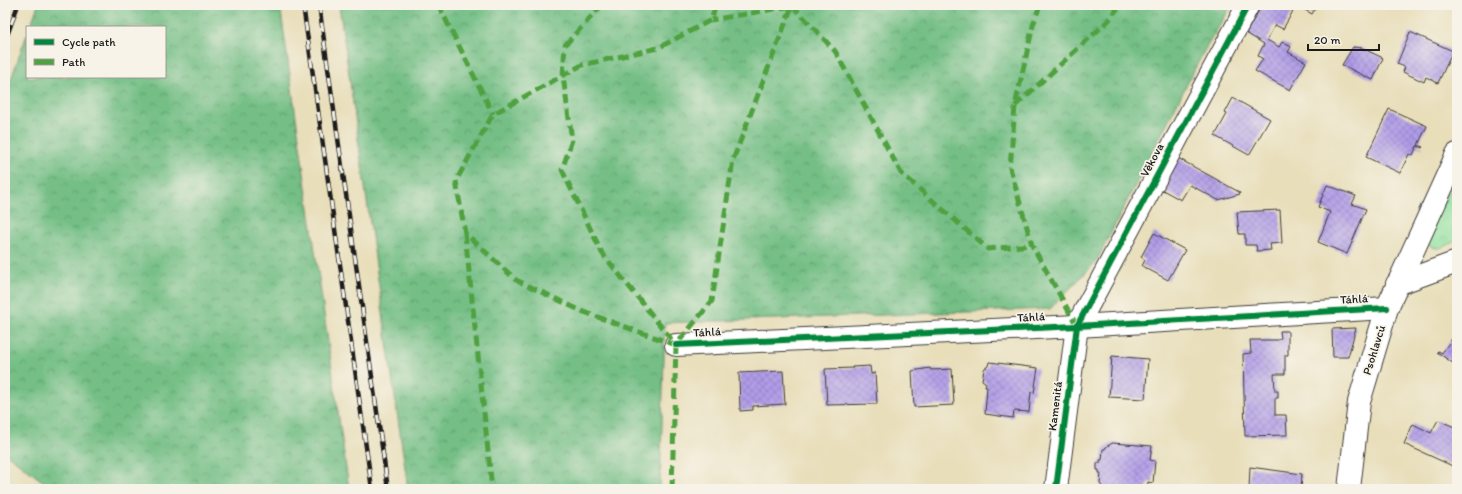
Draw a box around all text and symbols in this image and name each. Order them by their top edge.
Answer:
legend [26,26,166,78]
scale bar [1308,26,1379,52]
text: 20 m [1314,33,1341,47]
text: Cycle path [62,35,116,49]
text: Path [62,55,85,69]
street label: Věkova [1137,141,1167,179]
street label: Táhlá [1340,291,1369,307]
street label: Táhlá [1017,309,1046,325]
street label: Psohlavců [1360,323,1388,377]
street label: Táhlá [693,324,722,340]
street label: Kamenitá [1045,380,1065,432]

